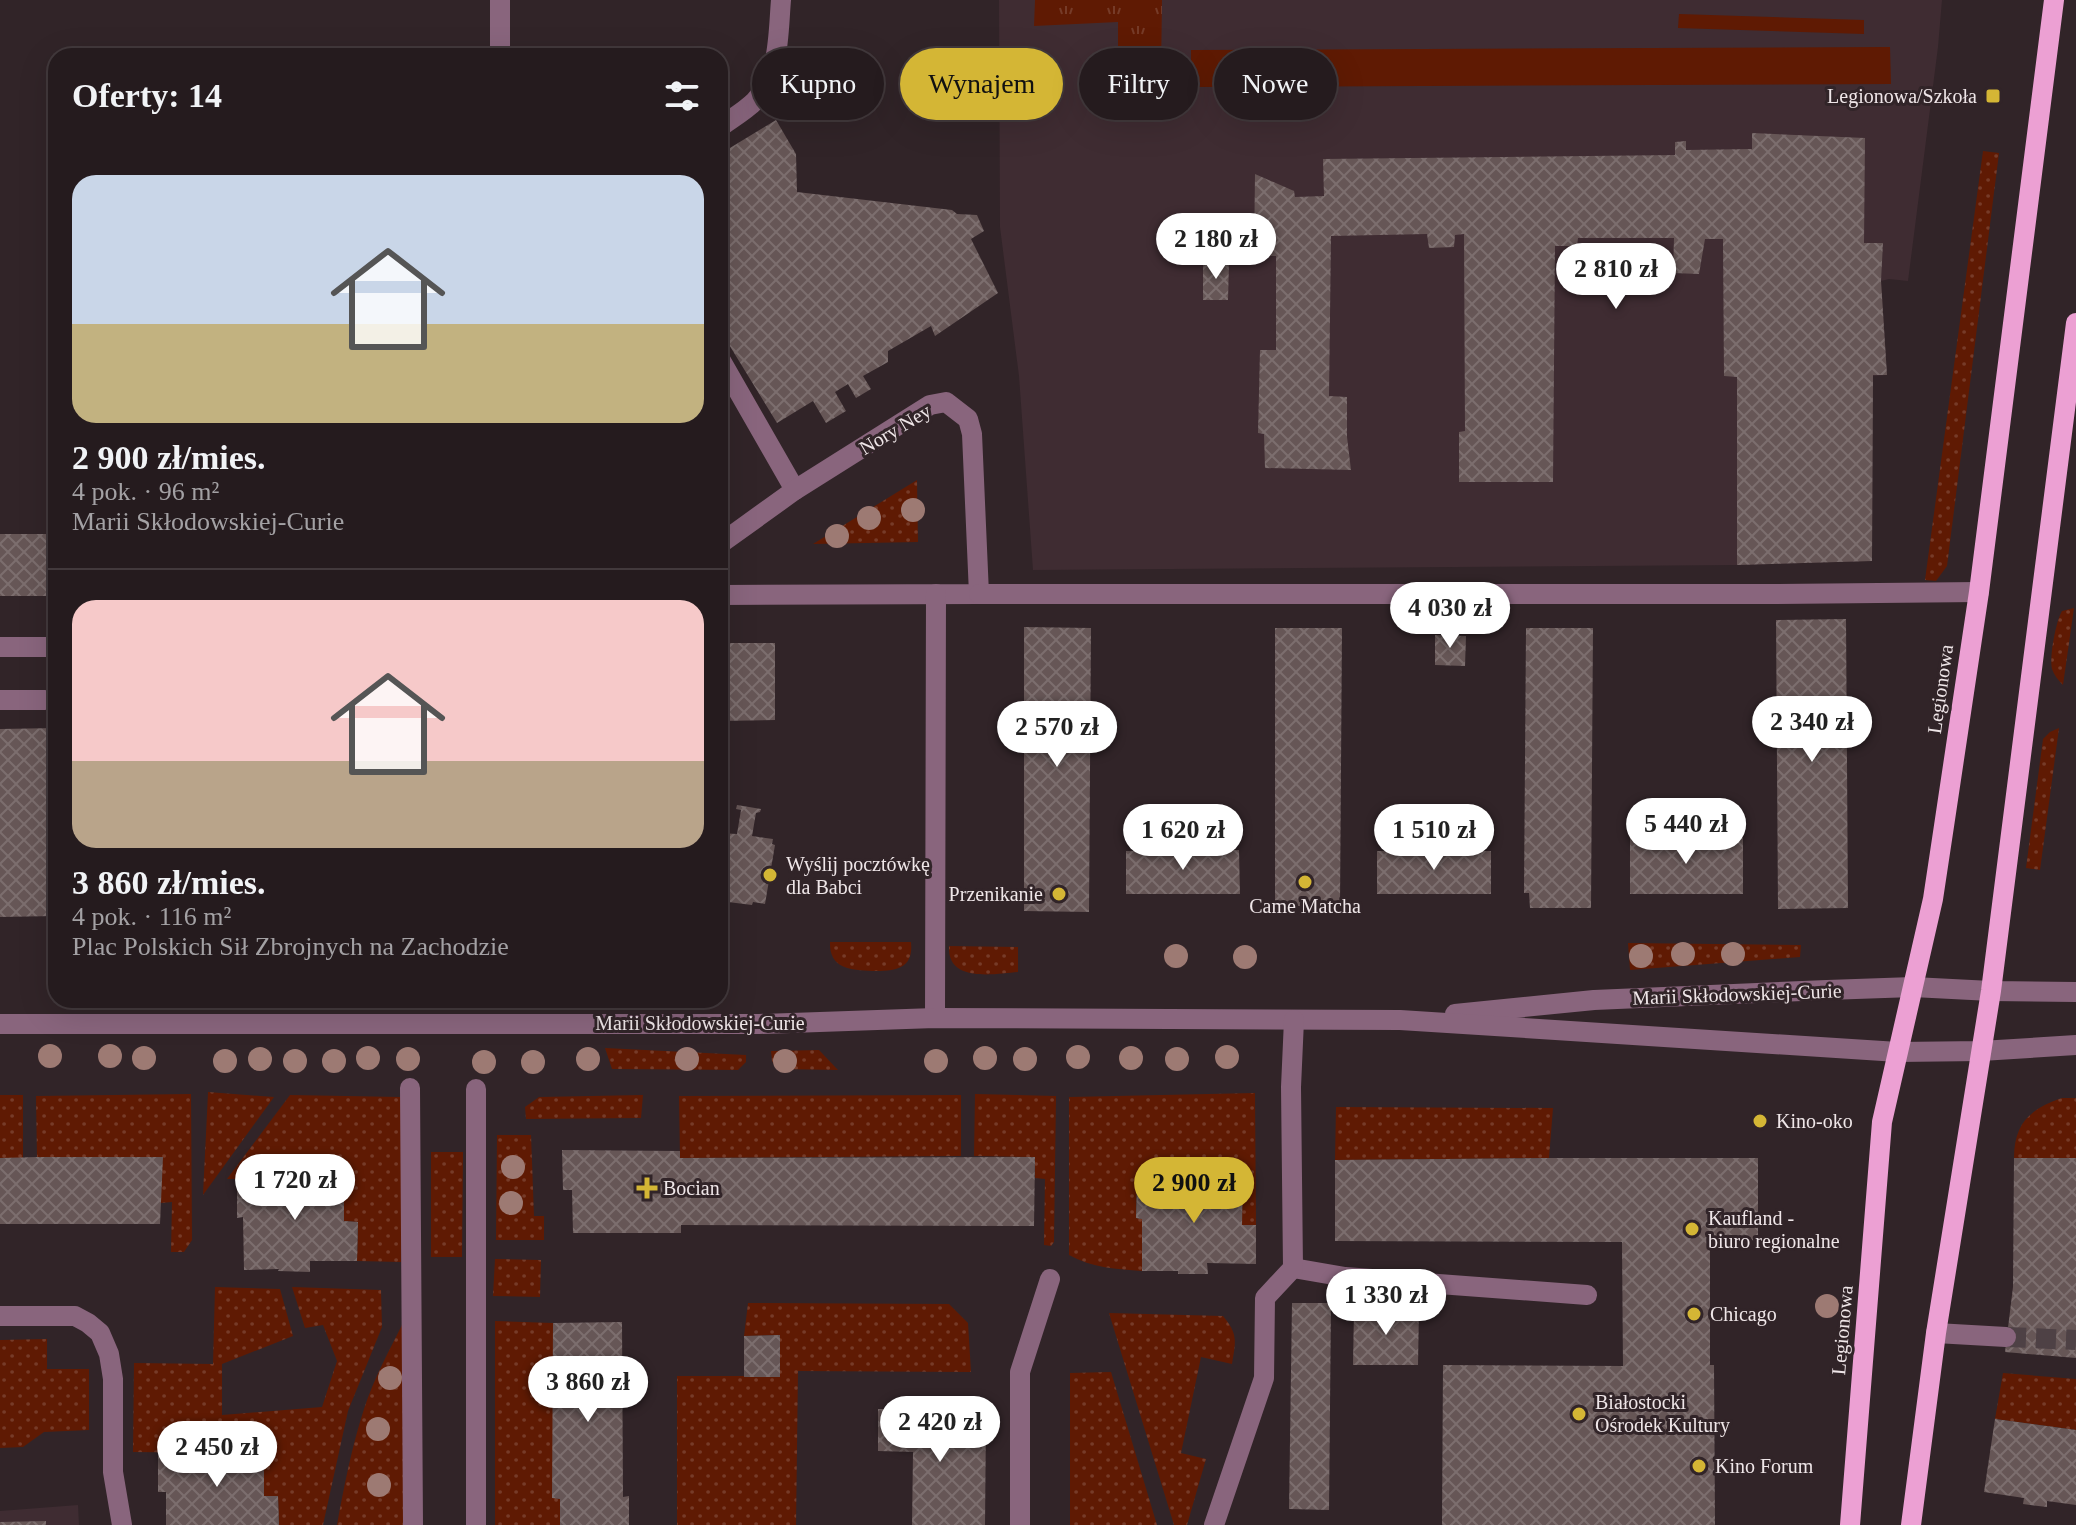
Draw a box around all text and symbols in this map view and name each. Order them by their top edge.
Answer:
chip: Kupno [752,48,884,120]
chip: Wynajem [900,48,1063,120]
chip: Filtry [1079,48,1198,120]
chip: Nowe [1214,48,1337,120]
icon: filters [660,74,704,118]
text: Oferty: 14 [72,77,222,114]
place label: Legionowa/Szkoła [1827,85,1977,108]
marker: Legionowa/Szkoła [1984,87,2002,105]
pin: 2 180 zł [1133,213,1299,281]
text: 2 180 zł [1174,224,1258,253]
icon: home [316,227,460,371]
pin: 2 810 zł [1533,243,1699,311]
text: 2 810 zł [1574,254,1658,283]
street label: Nory Ney [855,399,935,460]
text: 2 900 zł/mies. [72,439,266,476]
text: 4 pok. · 96 m² [72,477,219,506]
text: Marii Skłodowskiej-Curie [72,507,344,536]
pin: 4 030 zł [1367,582,1533,650]
text: 4 030 zł [1408,593,1492,622]
street label: Legionowa [1923,643,1958,735]
icon: home [316,652,460,796]
pin: 2 340 zł [1729,696,1895,764]
pin: 2 570 zł [974,701,1140,769]
text: 2 340 zł [1770,707,1854,736]
text: 2 570 zł [1015,712,1099,741]
pin: 5 440 zł [1603,798,1769,866]
pin: 1 620 zł [1100,804,1266,872]
pin: 1 510 zł [1351,804,1517,872]
text: 5 440 zł [1644,809,1728,838]
text: 1 620 zł [1141,815,1225,844]
text: 1 510 zł [1392,815,1476,844]
place label: Wyślij pocztówkę dla Babci [786,853,930,898]
text: 3 860 zł/mies. [72,864,266,901]
marker: Wyślij pocztówkę dla Babci [761,866,779,884]
marker: Came Matcha [1296,873,1314,891]
place label: Przenikanie [949,883,1043,905]
marker: Przenikanie [1050,885,1068,903]
place label: Came Matcha [1249,895,1361,917]
text: 4 pok. · 116 m² [72,902,231,931]
text: Plac Polskich Sił Zbrojnych na Zachodzie [72,932,509,961]
street label: Marii Skłodowskiej-Curie [1632,979,1842,1010]
street label: Marii Skłodowskiej-Curie [595,1012,805,1035]
place label: Kino-oko [1776,1110,1853,1132]
marker: Kino-oko [1751,1112,1769,1130]
pin: 1 720 zł [212,1154,378,1222]
pin: 2 900 zł [1111,1157,1277,1225]
text: 1 720 zł [253,1165,337,1194]
text: 2 900 zł [1152,1168,1236,1197]
place label: Bocian [663,1177,720,1199]
marker: Bocian [638,1179,656,1197]
place label: Kaufland - biuro regionalne [1708,1207,1840,1253]
marker: Kaufland - biuro regionalne [1683,1220,1701,1238]
pin: 1 330 zł [1303,1269,1469,1337]
text: 1 330 zł [1344,1280,1428,1309]
street label: Legionowa [1827,1284,1858,1376]
place label: Chicago [1710,1303,1777,1326]
marker: Chicago [1685,1305,1703,1323]
pin: 3 860 zł [505,1356,671,1424]
text: 3 860 zł [546,1367,630,1396]
place label: Białostocki Ośrodek Kultury [1595,1391,1730,1437]
pin: 2 420 zł [857,1396,1023,1464]
marker: Białostocki Ośrodek Kultury [1570,1405,1588,1423]
text: 2 420 zł [898,1407,982,1436]
pin: 2 450 zł [134,1421,300,1489]
text: 2 450 zł [175,1432,259,1461]
place label: Kino Forum [1715,1455,1814,1477]
marker: Kino Forum [1690,1457,1708,1475]

